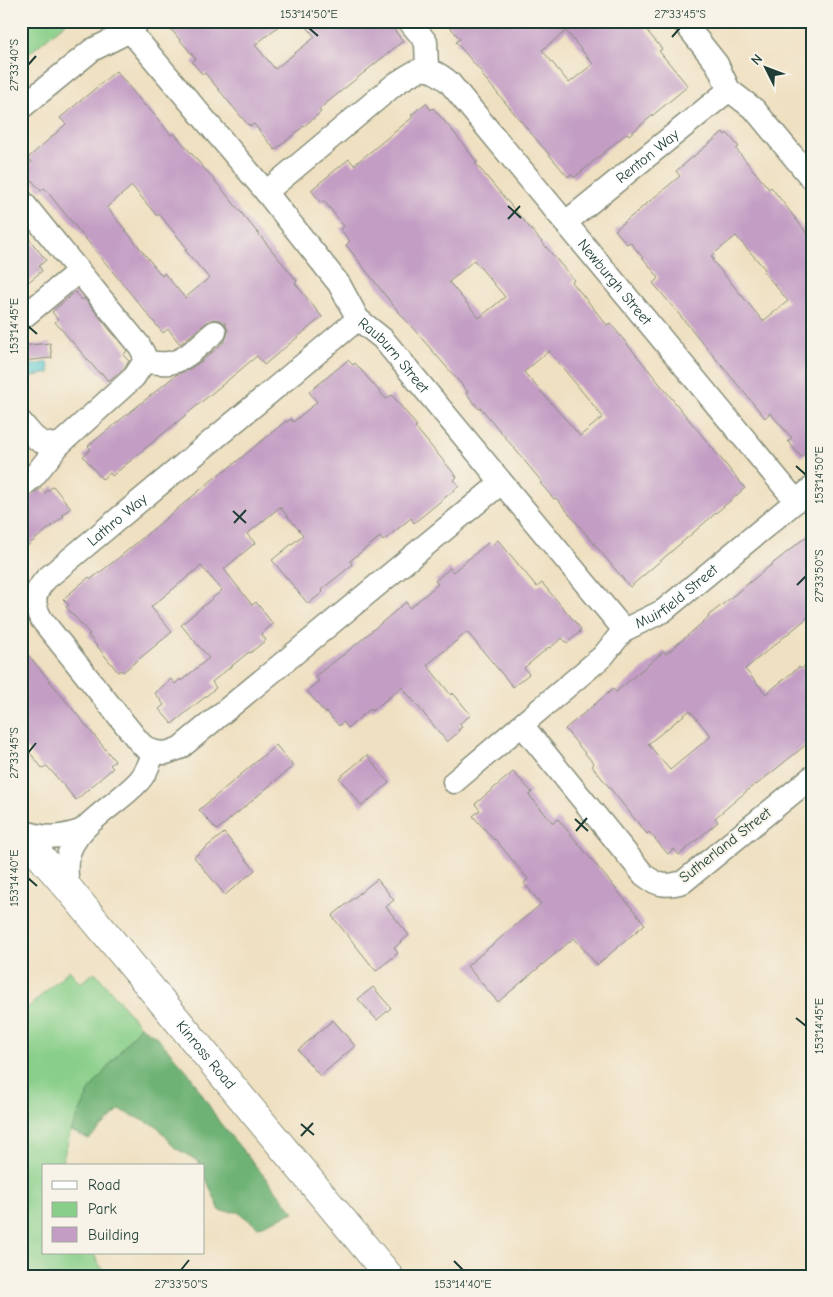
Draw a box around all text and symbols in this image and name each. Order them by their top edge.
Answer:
text: 153°14'50"E [280,7,338,21]
text: 27°33'45"S [654,7,706,21]
text: 27°33'40"S [7,38,21,91]
north arrow [740,42,790,92]
text: N [747,51,766,69]
street label: Renton Way [612,125,683,187]
street label: Newburgh Street [574,235,656,329]
text: 153°14'45"E [7,298,21,354]
street label: Rauburn Street [354,314,433,397]
text: 153°14'50"E [812,446,826,504]
street label: Lathro Way [83,489,151,550]
text: 27°33'50"S [812,549,826,603]
street label: Muirfield Street [632,560,722,632]
text: 27°33'45"S [7,727,21,779]
street label: Sutherland Street [675,803,775,886]
text: 153°14'40"E [7,850,21,906]
text: 153°14'45"E [812,998,826,1054]
street label: Kinross Road [172,1017,240,1093]
legend [42,1164,205,1254]
text: Road [88,1176,120,1194]
text: Park [88,1200,117,1218]
text: Building [88,1226,139,1244]
text: 27°33'50"S [154,1277,208,1291]
text: 153°14'40"E [435,1277,491,1291]

